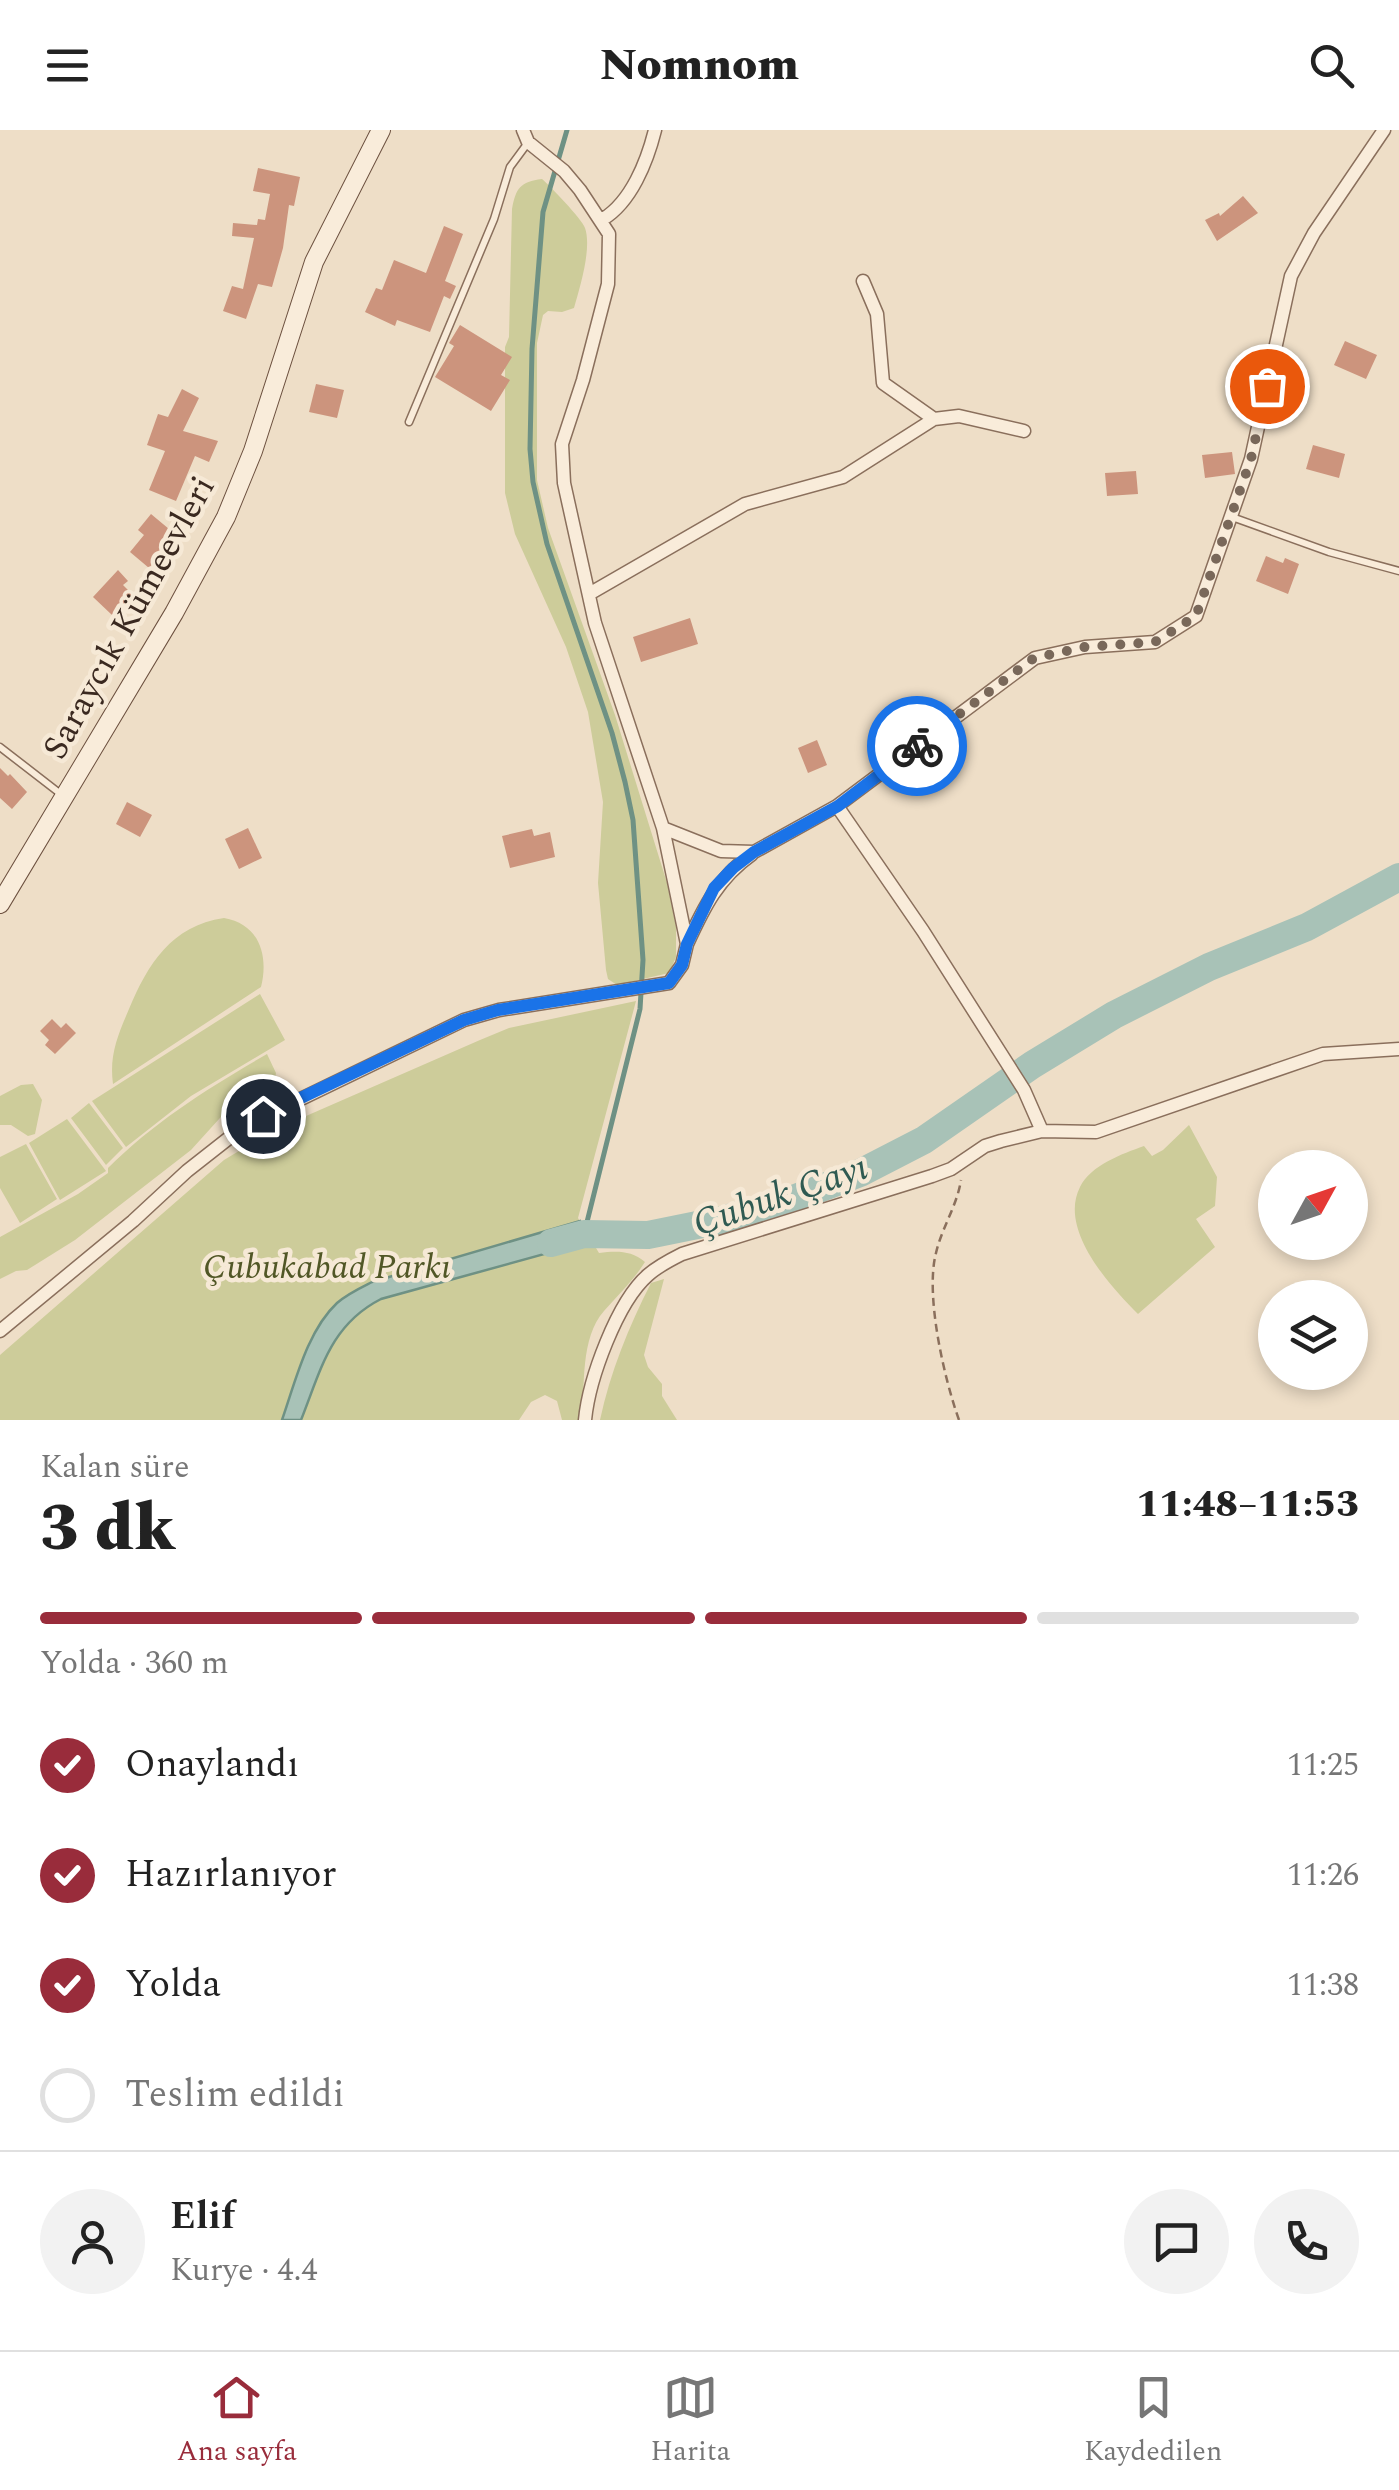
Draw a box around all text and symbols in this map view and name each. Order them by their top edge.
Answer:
text: Nomnom [600,31,799,100]
icon: menu [40,38,95,93]
icon: search [1304,38,1359,93]
pin [1225,344,1310,429]
icon: bag [1240,359,1295,414]
street label: Saraycık Kümeevleri [29,466,229,769]
courier [867,696,967,796]
icon: bike [890,719,945,774]
pin [221,1074,306,1159]
icon: home [236,1089,291,1144]
water label: Çubuk Çayı [685,1139,876,1253]
north arrow [1258,1150,1368,1260]
map controls [1258,1150,1368,1390]
park label: Çubukabad Parkı [203,1241,451,1294]
button: layers [1258,1280,1368,1390]
text: Kalan süre [40,1443,190,1492]
text: 11:48–11:53 [1136,1476,1359,1534]
text: 3 dk [40,1480,175,1579]
text: Yolda · 360 m [40,1639,228,1688]
text: Onaylandı [125,1736,299,1794]
icon: check [40,1738,95,1793]
text: 11:25 [1287,1741,1359,1790]
text: Hazırlanıyor [125,1846,337,1904]
icon: check [40,1848,95,1903]
text: 11:26 [1287,1851,1359,1900]
text: Yolda [125,1956,221,2014]
icon: check [40,1958,95,2013]
text: 11:38 [1287,1961,1359,2010]
text: Teslim edildi [125,2066,345,2124]
text: Elif [170,2188,235,2246]
button: person [40,2189,145,2294]
button: chat [1124,2189,1229,2294]
button: phone [1254,2189,1359,2294]
text: Kurye · 4.4 [170,2246,318,2295]
tab: Ana sayfa [177,2370,297,2473]
tab: Harita [651,2370,730,2473]
tab: Kaydedilen [1084,2370,1222,2473]

